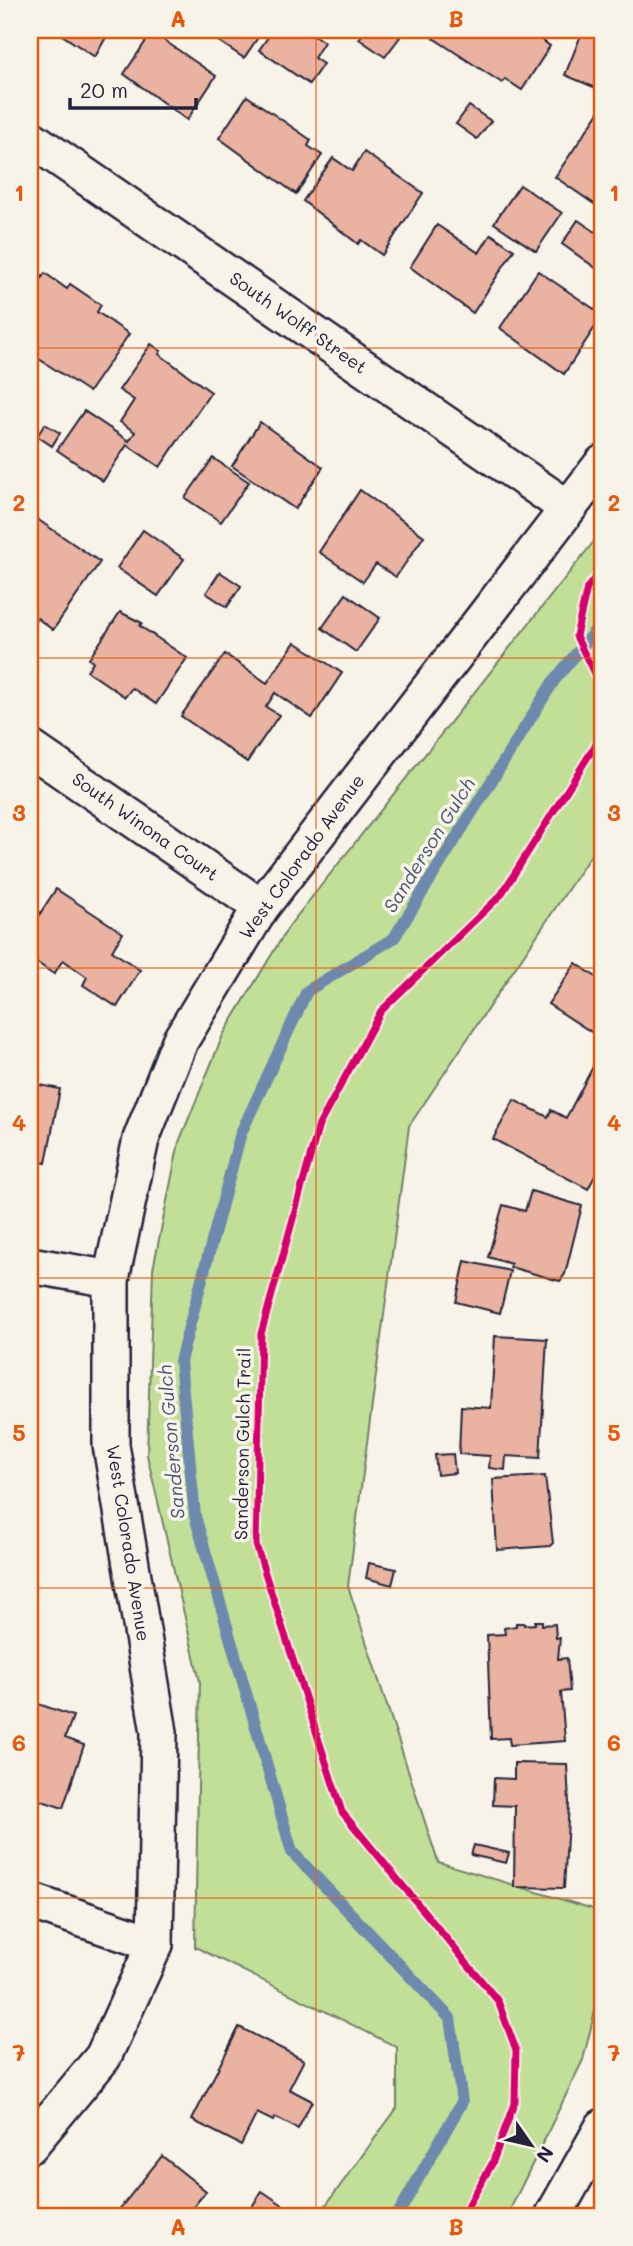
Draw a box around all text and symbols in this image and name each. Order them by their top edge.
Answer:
text: A [170,3,186,33]
text: B [448,3,464,33]
scale bar [70,66,196,110]
text: 20 m [80,76,128,103]
text: 1 [14,177,24,207]
text: 1 [609,177,619,207]
street label: South Wolff Street [225,266,372,379]
text: 2 [13,487,25,517]
text: 2 [608,487,620,517]
street label: South Winona Court [68,767,224,886]
street label: West Colorado Avenue [233,769,369,944]
water label: Sanderson Gulch [377,773,480,917]
text: 3 [12,797,26,827]
text: 3 [607,797,621,827]
text: 4 [12,1107,26,1137]
text: 4 [607,1107,621,1137]
street label: Sanderson Gulch Trail [228,1347,256,1540]
water label: Sanderson Gulch [151,1364,190,1520]
text: 5 [12,1417,26,1447]
text: 5 [607,1417,621,1447]
street label: West Colorado Avenue [102,1443,156,1643]
text: 6 [12,1727,26,1757]
text: 6 [607,1727,621,1757]
text: 7 [13,2037,26,2067]
text: 7 [608,2037,621,2067]
north arrow [496,2110,566,2180]
text: N [531,2142,560,2168]
text: A [170,2211,186,2241]
text: B [448,2211,464,2241]

